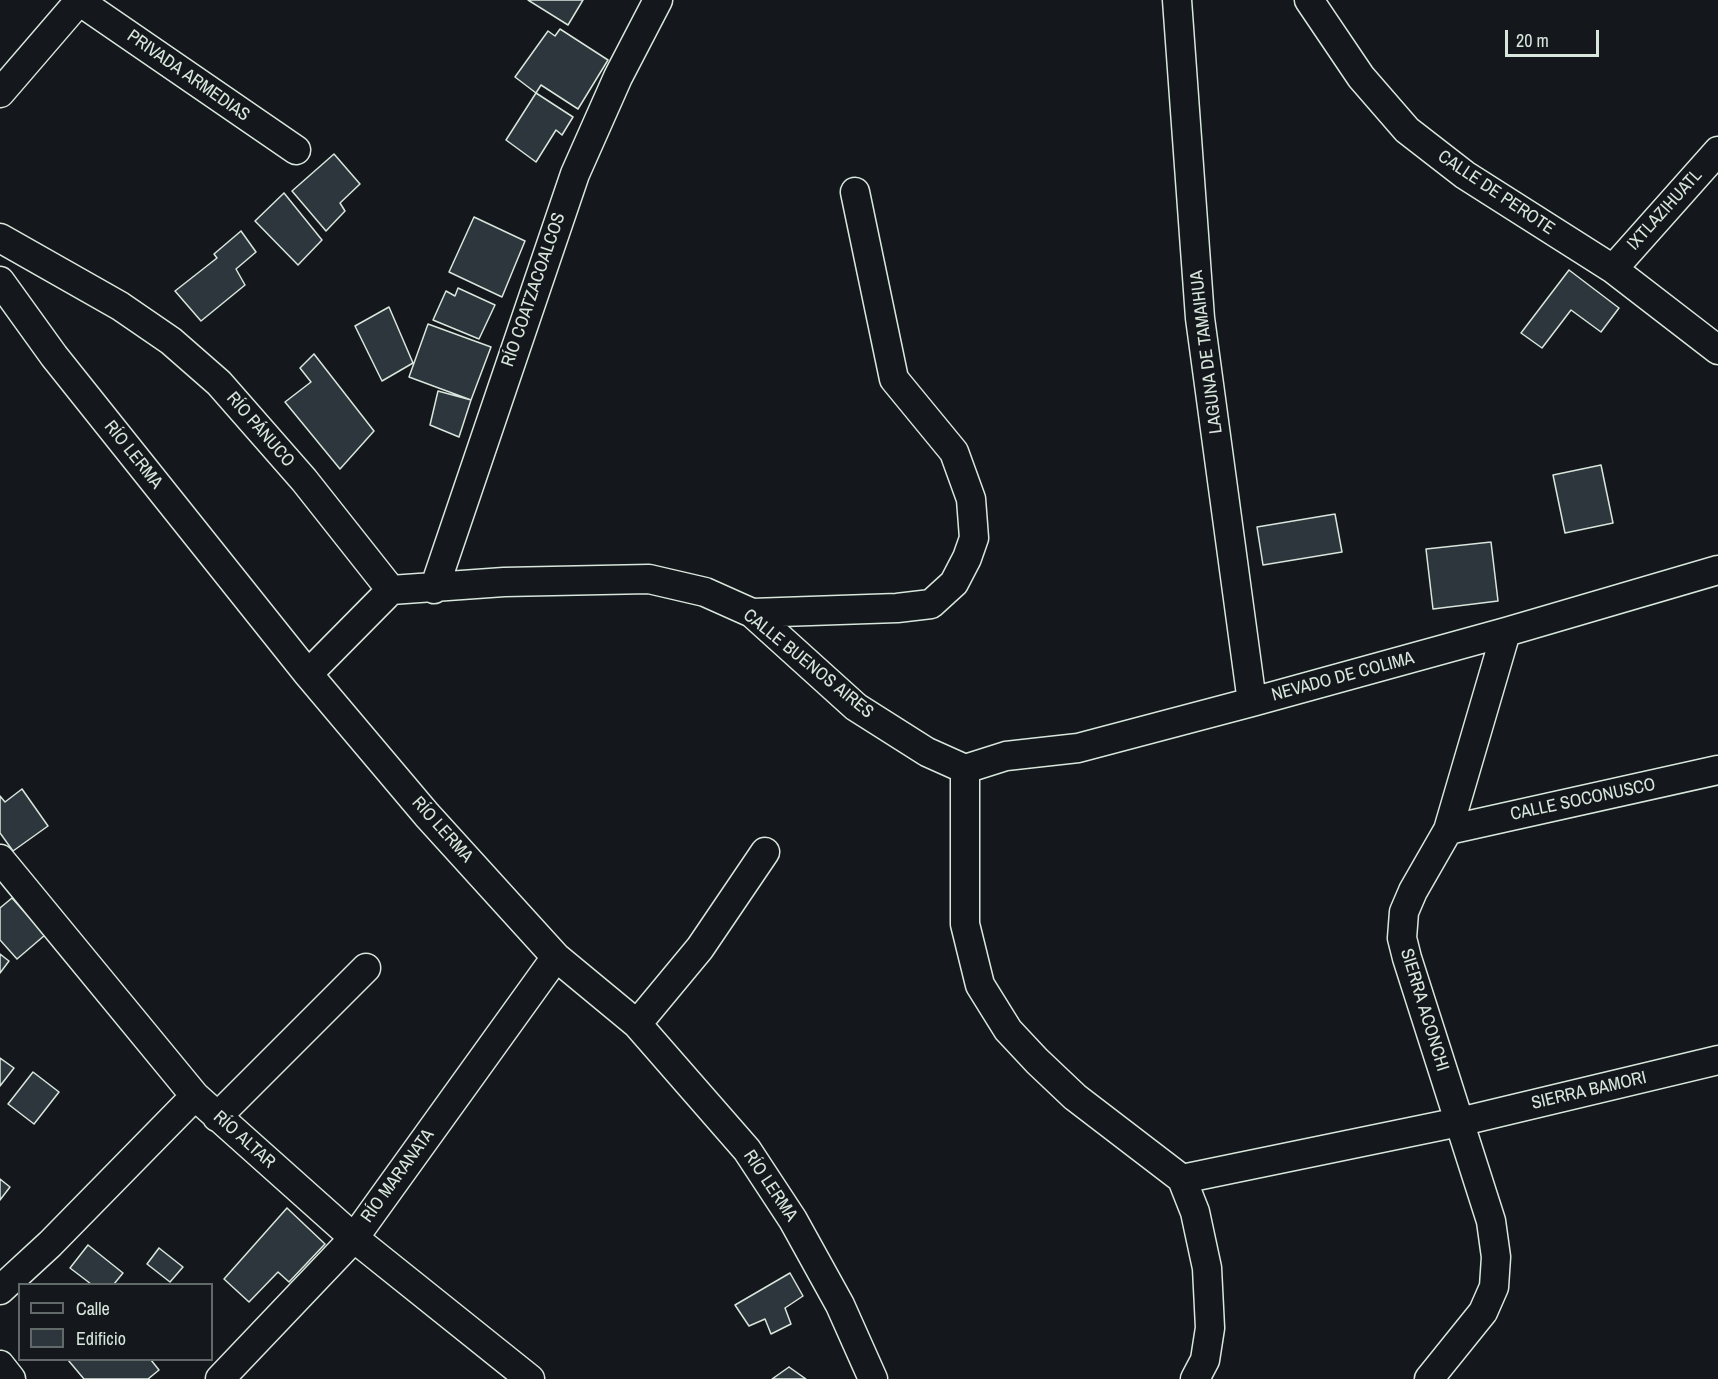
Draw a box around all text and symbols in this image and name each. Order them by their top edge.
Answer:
scale bar [1508,18,1602,56]
street label: PRIVADA ARMEDIAS [122,26,254,126]
text: 20 m [1516,28,1549,53]
street label: CALLE DE PEROTE [1434,146,1558,240]
street label: IXTLAZIHUATL [1623,165,1707,255]
street label: RÍO COATZACOALCOS [498,210,570,370]
street label: LAGUNA DE TAMAIHUA [1186,269,1228,435]
street label: RÍO PÁNUCO [222,388,298,472]
street label: RÍO LERMA [99,417,167,493]
street label: CALLE BUENOS AIRES [738,605,878,723]
street label: NEVADO DE COLIMA [1269,648,1417,706]
street label: CALLE SOCONUSCO [1509,774,1657,826]
street label: RÍO LERMA [407,793,477,867]
street label: SIERRA ACONCHI [1395,946,1453,1074]
street label: SIERRA BAMORI [1529,1067,1649,1115]
street label: RÍO ALTAR [209,1107,279,1173]
street label: RÍO MARANATA [357,1125,439,1227]
street label: RÍO LERMA [738,1146,802,1226]
legend [18,1283,213,1361]
text: Calle [76,1296,110,1321]
text: Edificio [76,1326,126,1351]

